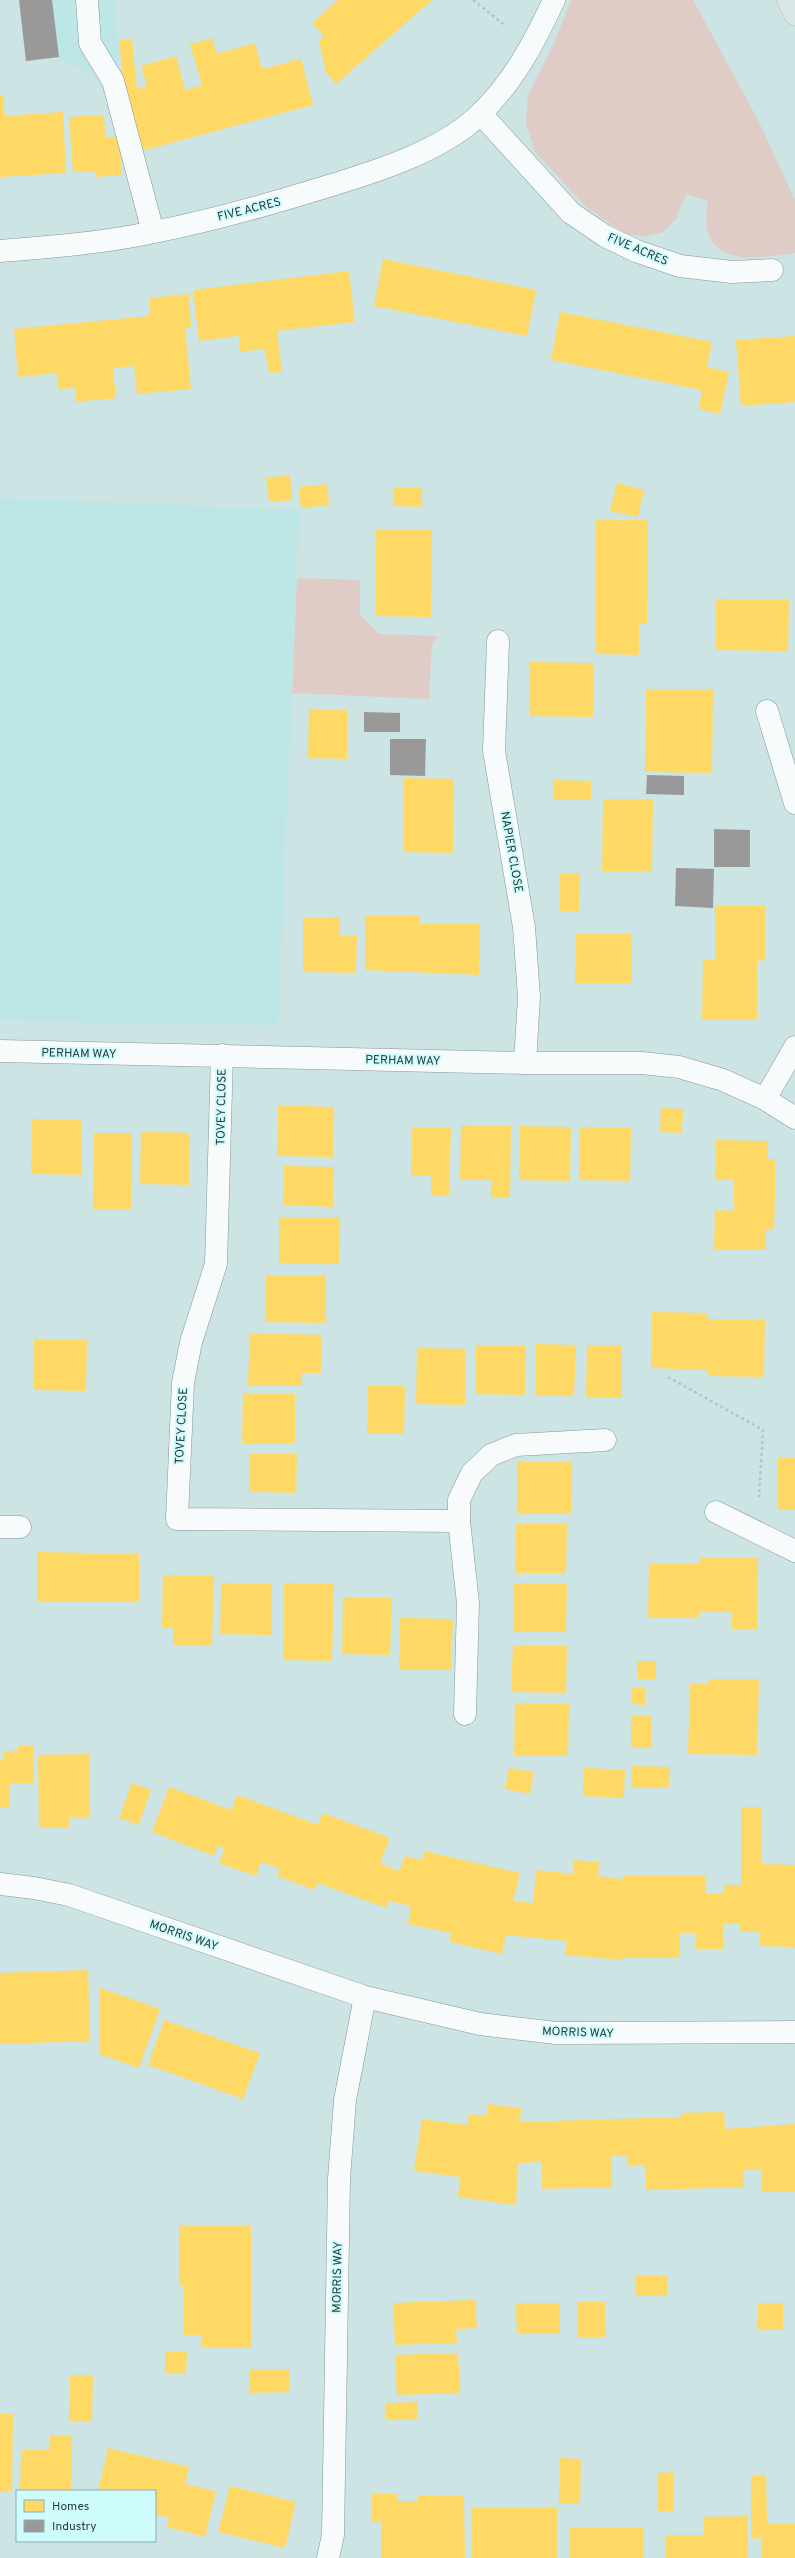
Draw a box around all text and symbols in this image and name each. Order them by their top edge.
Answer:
street label: FIVE ACRES [216,194,283,226]
street label: FIVE ACRES [605,230,671,270]
street label: NAPIER CLOSE [496,810,526,894]
street label: PERHAM WAY [41,1045,117,1063]
street label: PERHAM WAY [365,1052,441,1070]
street label: TOVEY CLOSE [213,1069,231,1146]
street label: TOVEY CLOSE [172,1387,192,1465]
street label: MORRIS WAY [147,1917,220,1955]
street label: MORRIS WAY [542,2024,614,2042]
street label: MORRIS WAY [329,2241,347,2313]
legend [16,2490,156,2542]
text: Homes [52,2499,89,2515]
text: Industry [52,2519,97,2535]

